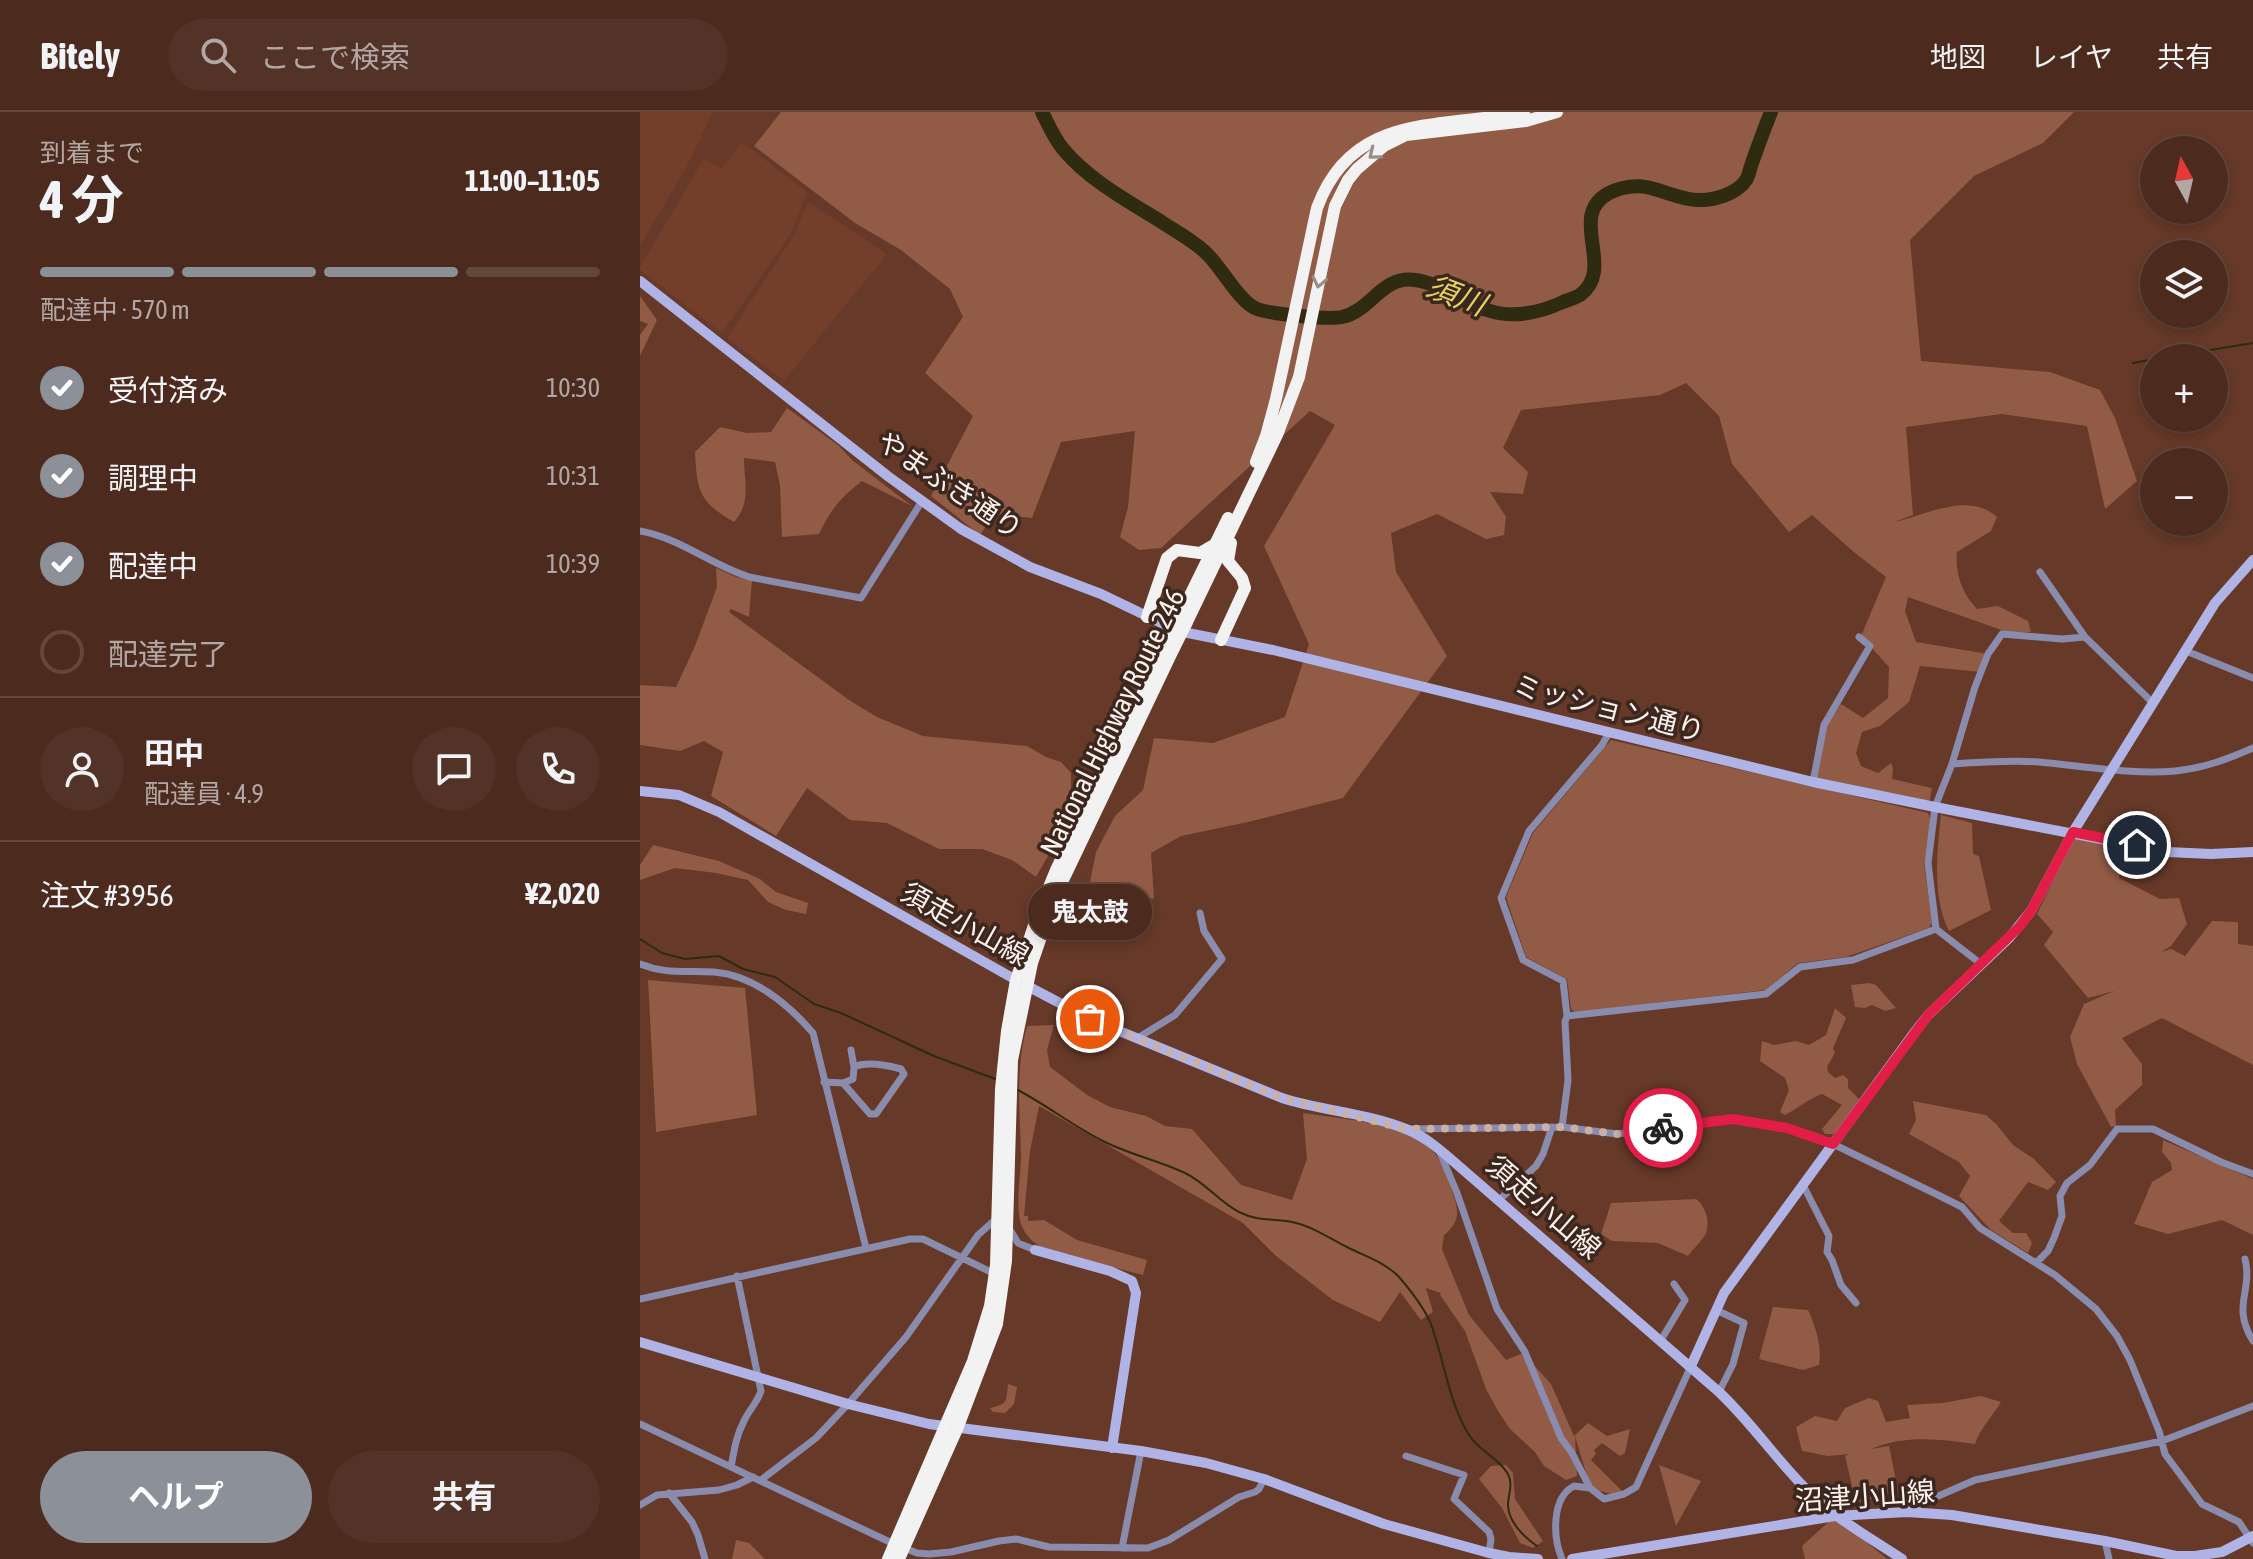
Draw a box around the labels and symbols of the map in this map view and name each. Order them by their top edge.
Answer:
north arrow [2140,136,2228,224]
one-way arrow [1369,144,1383,159]
water label: 須川 [1422,268,1493,323]
one-way arrow [1311,275,1328,289]
street label: やまぶき通り [871,425,1029,545]
street label: National Highway Route 246 [1033,583,1191,861]
street label: ミッション通り [1510,669,1708,747]
pin [2103,811,2171,879]
street label: 須走小山線 [896,876,1034,972]
callout: 鬼太鼓 [1028,883,1152,939]
pin [1056,985,1124,1053]
courier [1623,1088,1703,1168]
street label: 須走小山線 [1481,1149,1607,1265]
street label: 沼津小山線 [1794,1475,1936,1517]

